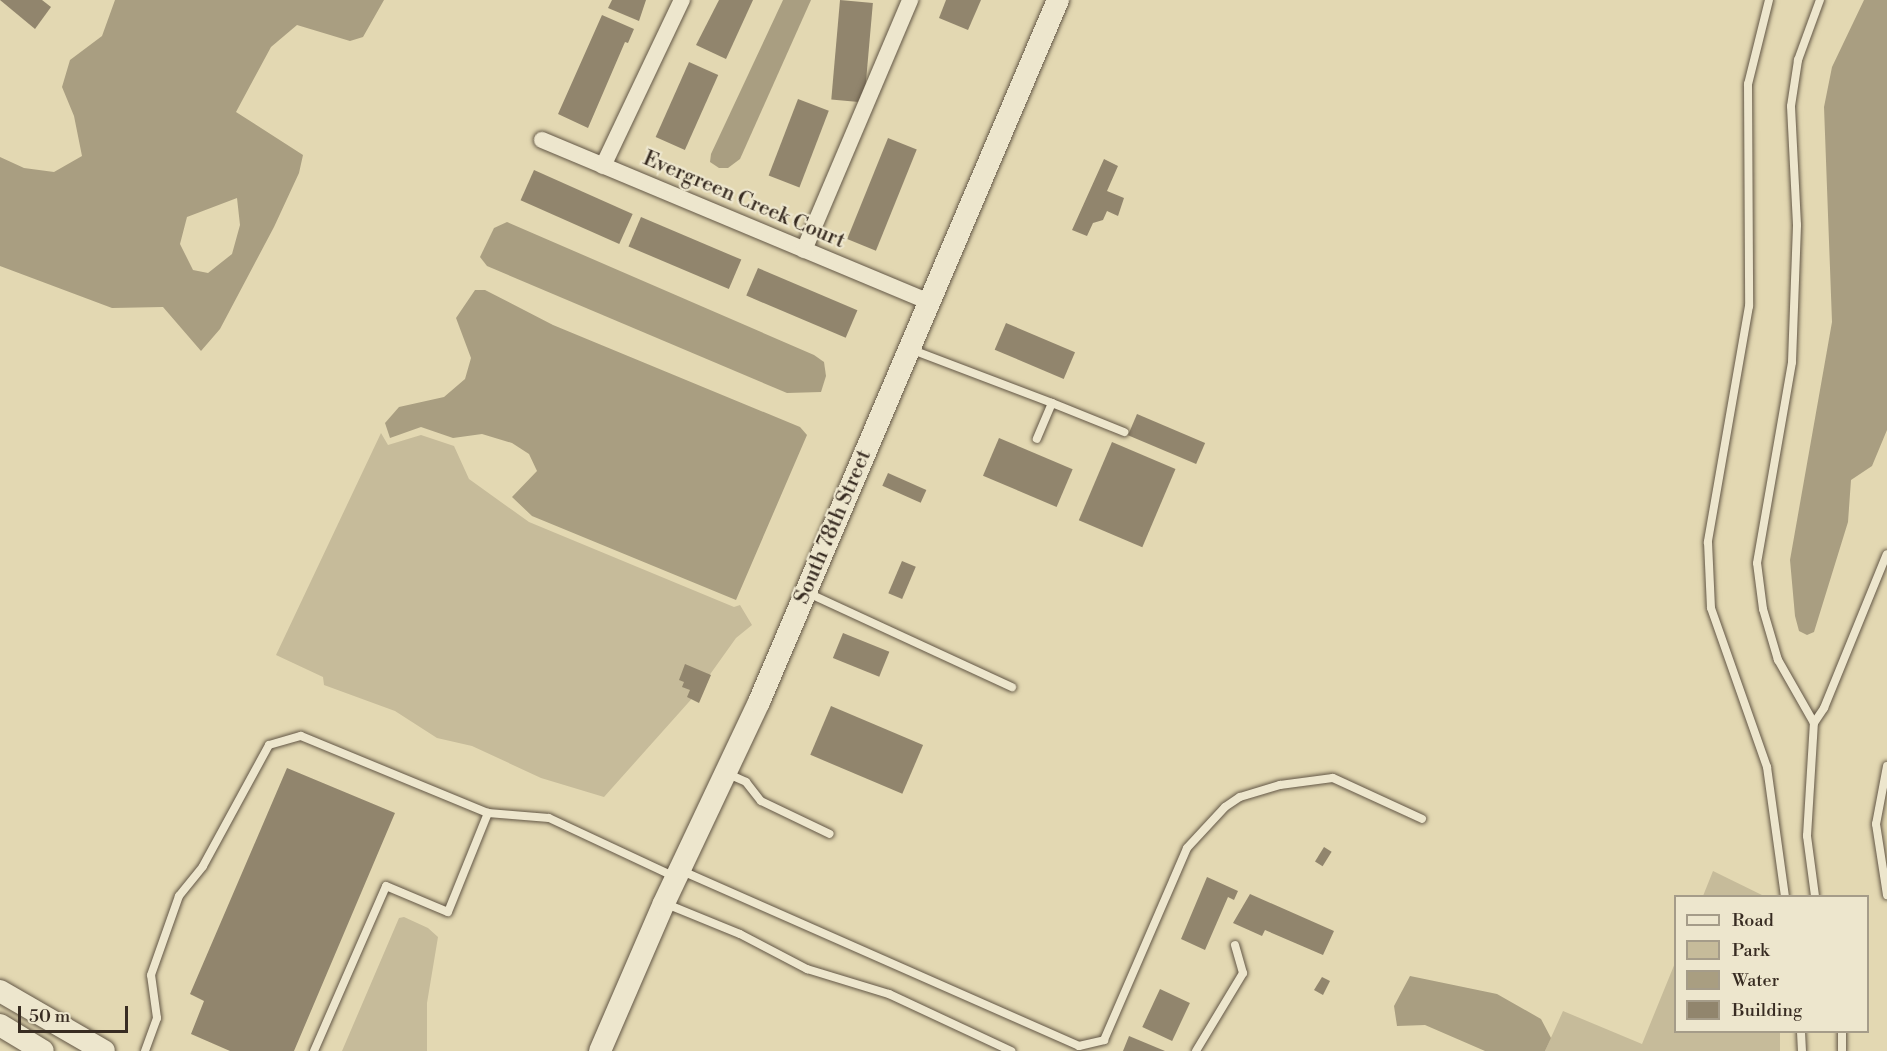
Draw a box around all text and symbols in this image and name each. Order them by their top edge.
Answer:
street label: Evergreen Creek Court [639,146,849,254]
street label: South 78th Street [789,446,877,608]
legend [1674,895,1869,1033]
text: Road [1732,909,1774,932]
text: Park [1732,939,1769,962]
text: Water [1732,969,1779,992]
scale bar [21,994,130,1032]
text: Building [1732,999,1802,1022]
text: 50 m [29,1005,70,1028]

